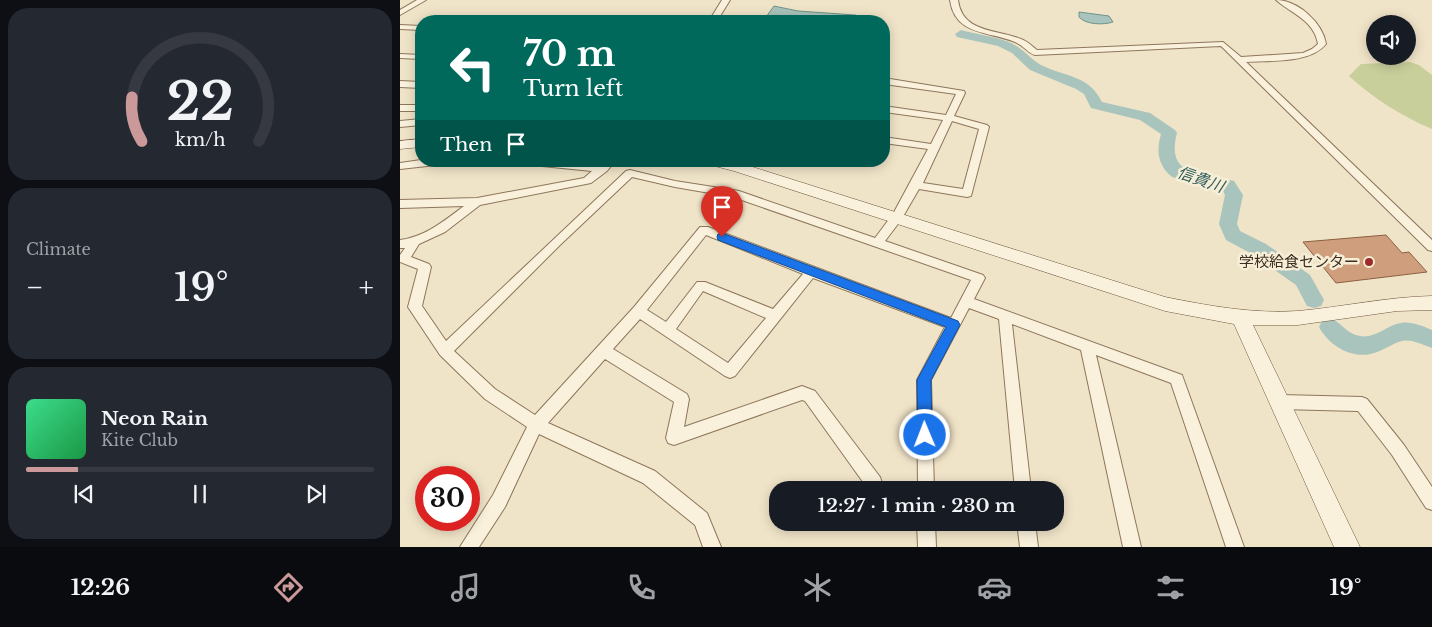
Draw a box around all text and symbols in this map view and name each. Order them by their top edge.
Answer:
map controls [1366,15,1416,65]
button: sound [1366,15,1416,65]
text: 70 m [523,32,616,75]
icon: left [440,35,505,100]
text: 22 [166,70,234,134]
text: Turn left [523,75,623,102]
text: km/h [175,129,225,151]
icon: arrive [502,130,530,158]
text: Then [440,133,492,156]
water label: 信貴川 [1175,162,1229,197]
pin [701,186,743,237]
icon: arrive [708,193,736,221]
text: Climate [26,239,91,259]
place label: 学校給食センター [1239,252,1359,271]
marker: 学校給食センター [1363,256,1375,268]
text: 19° [174,264,229,311]
text: − [26,270,44,305]
text: + [359,270,374,305]
text: Neon Rain [101,407,208,430]
position arrow [898,408,950,460]
text: Kite Club [101,430,178,450]
speed limit sign: 30 [415,466,480,531]
icon: previous [70,480,98,508]
icon: pause [186,480,214,508]
icon: next [302,480,330,508]
text: 12:27 · 1 min · 230 m [817,494,1016,517]
icon: directions [271,570,306,605]
icon: music [448,570,483,605]
icon: phone [624,570,659,605]
icon: climate [800,570,835,605]
icon: car [977,570,1012,605]
icon: filters [1153,570,1188,605]
text: 12:26 [71,574,130,601]
text: 19° [1330,574,1361,601]

